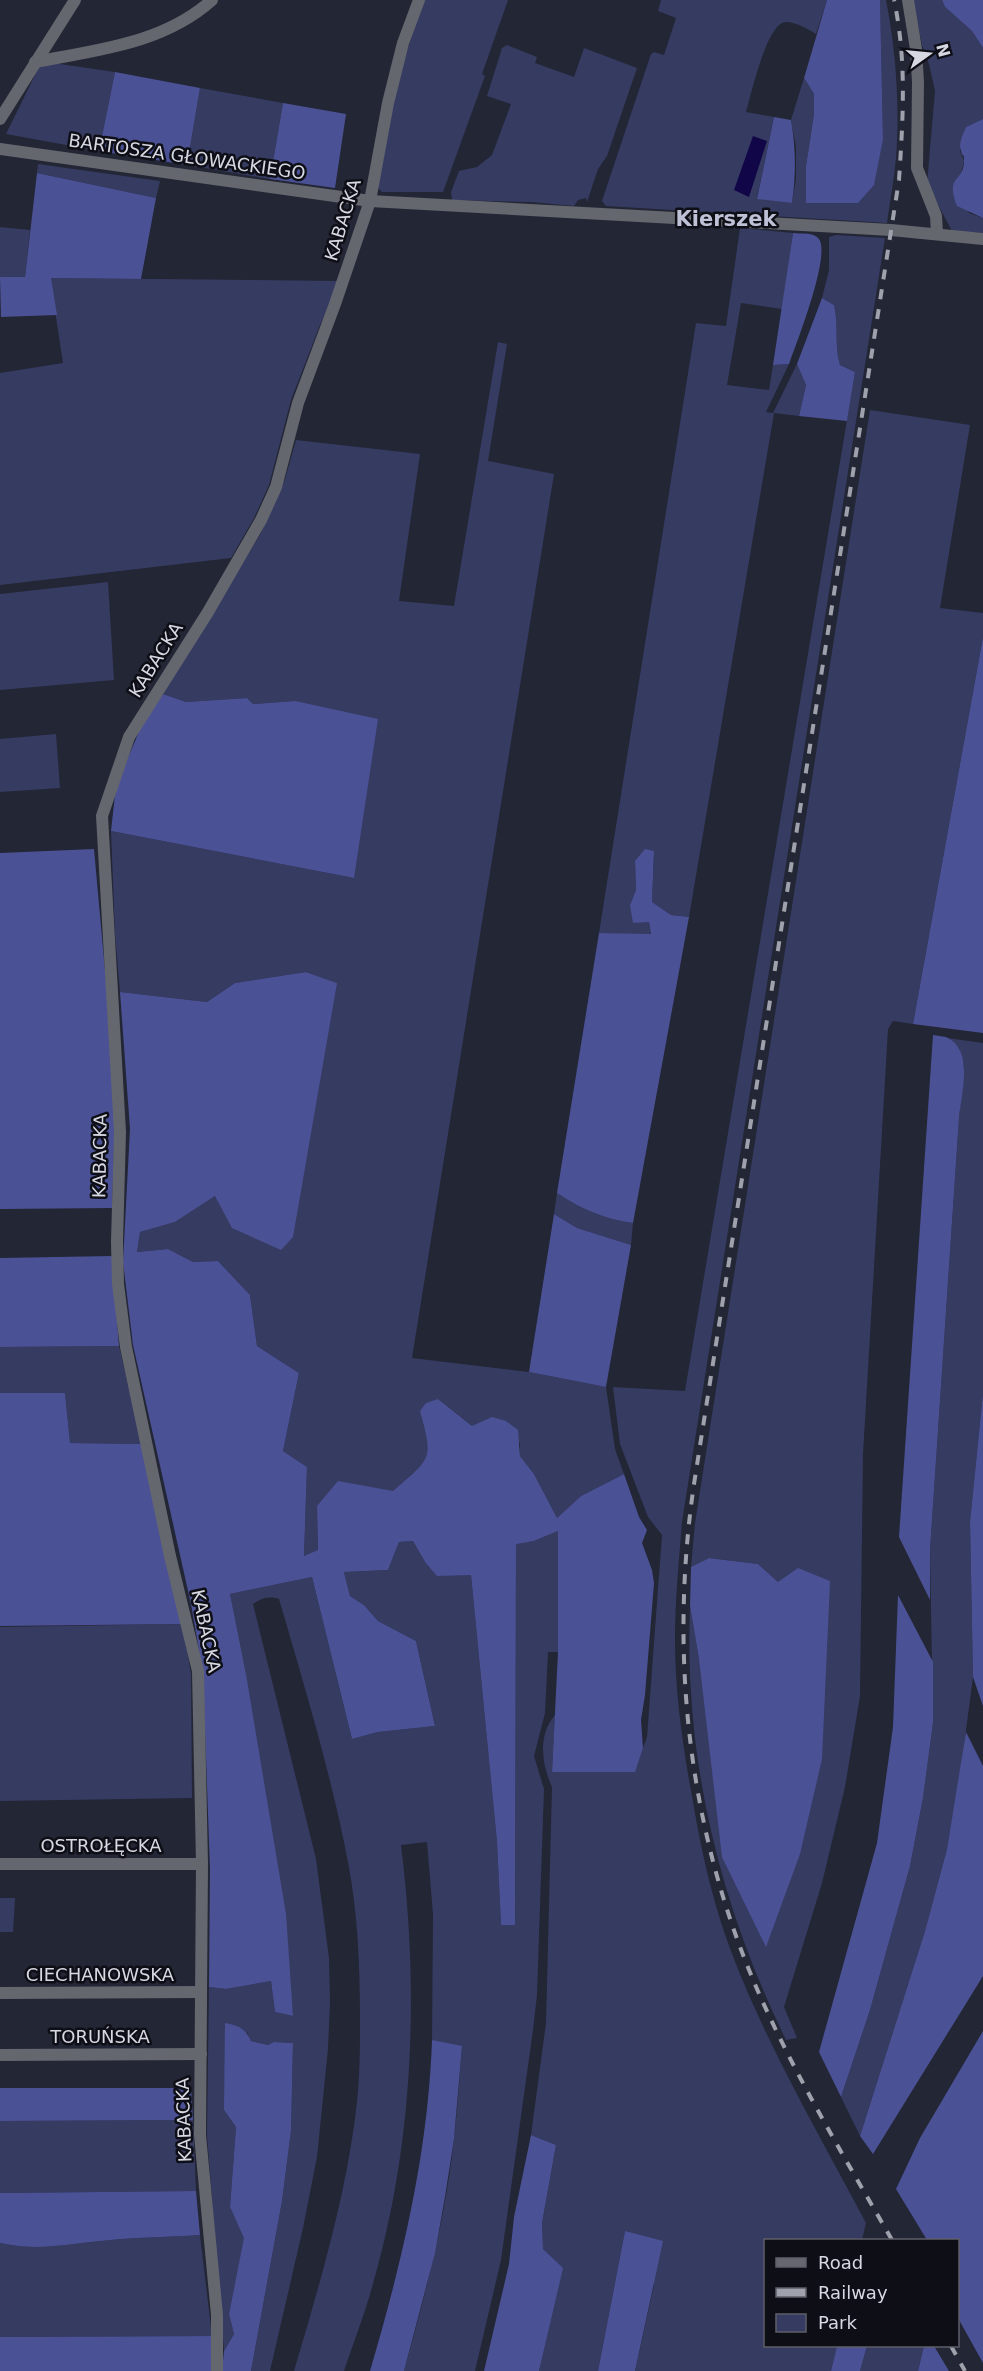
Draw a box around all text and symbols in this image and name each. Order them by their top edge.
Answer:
north arrow [899,24,959,84]
text: N [932,41,954,59]
street label: BARTOSZA GŁOWACKIEGO [67,129,307,184]
street label: KABACKA [320,176,365,263]
district label: Kierszek [675,207,778,231]
street label: KABACKA [124,618,187,701]
street label: KABACKA [88,1113,111,1198]
street label: KABACKA [187,1587,226,1675]
street label: OSTROŁĘCKA [40,1835,162,1856]
street label: CIECHANOWSKA [26,1964,175,1985]
street label: TORUŃSKA [49,2026,150,2047]
street label: KABACKA [172,2077,195,2163]
legend [764,2239,959,2347]
text: Road [818,2252,863,2273]
text: Railway [818,2282,888,2303]
text: Park [818,2312,857,2333]

